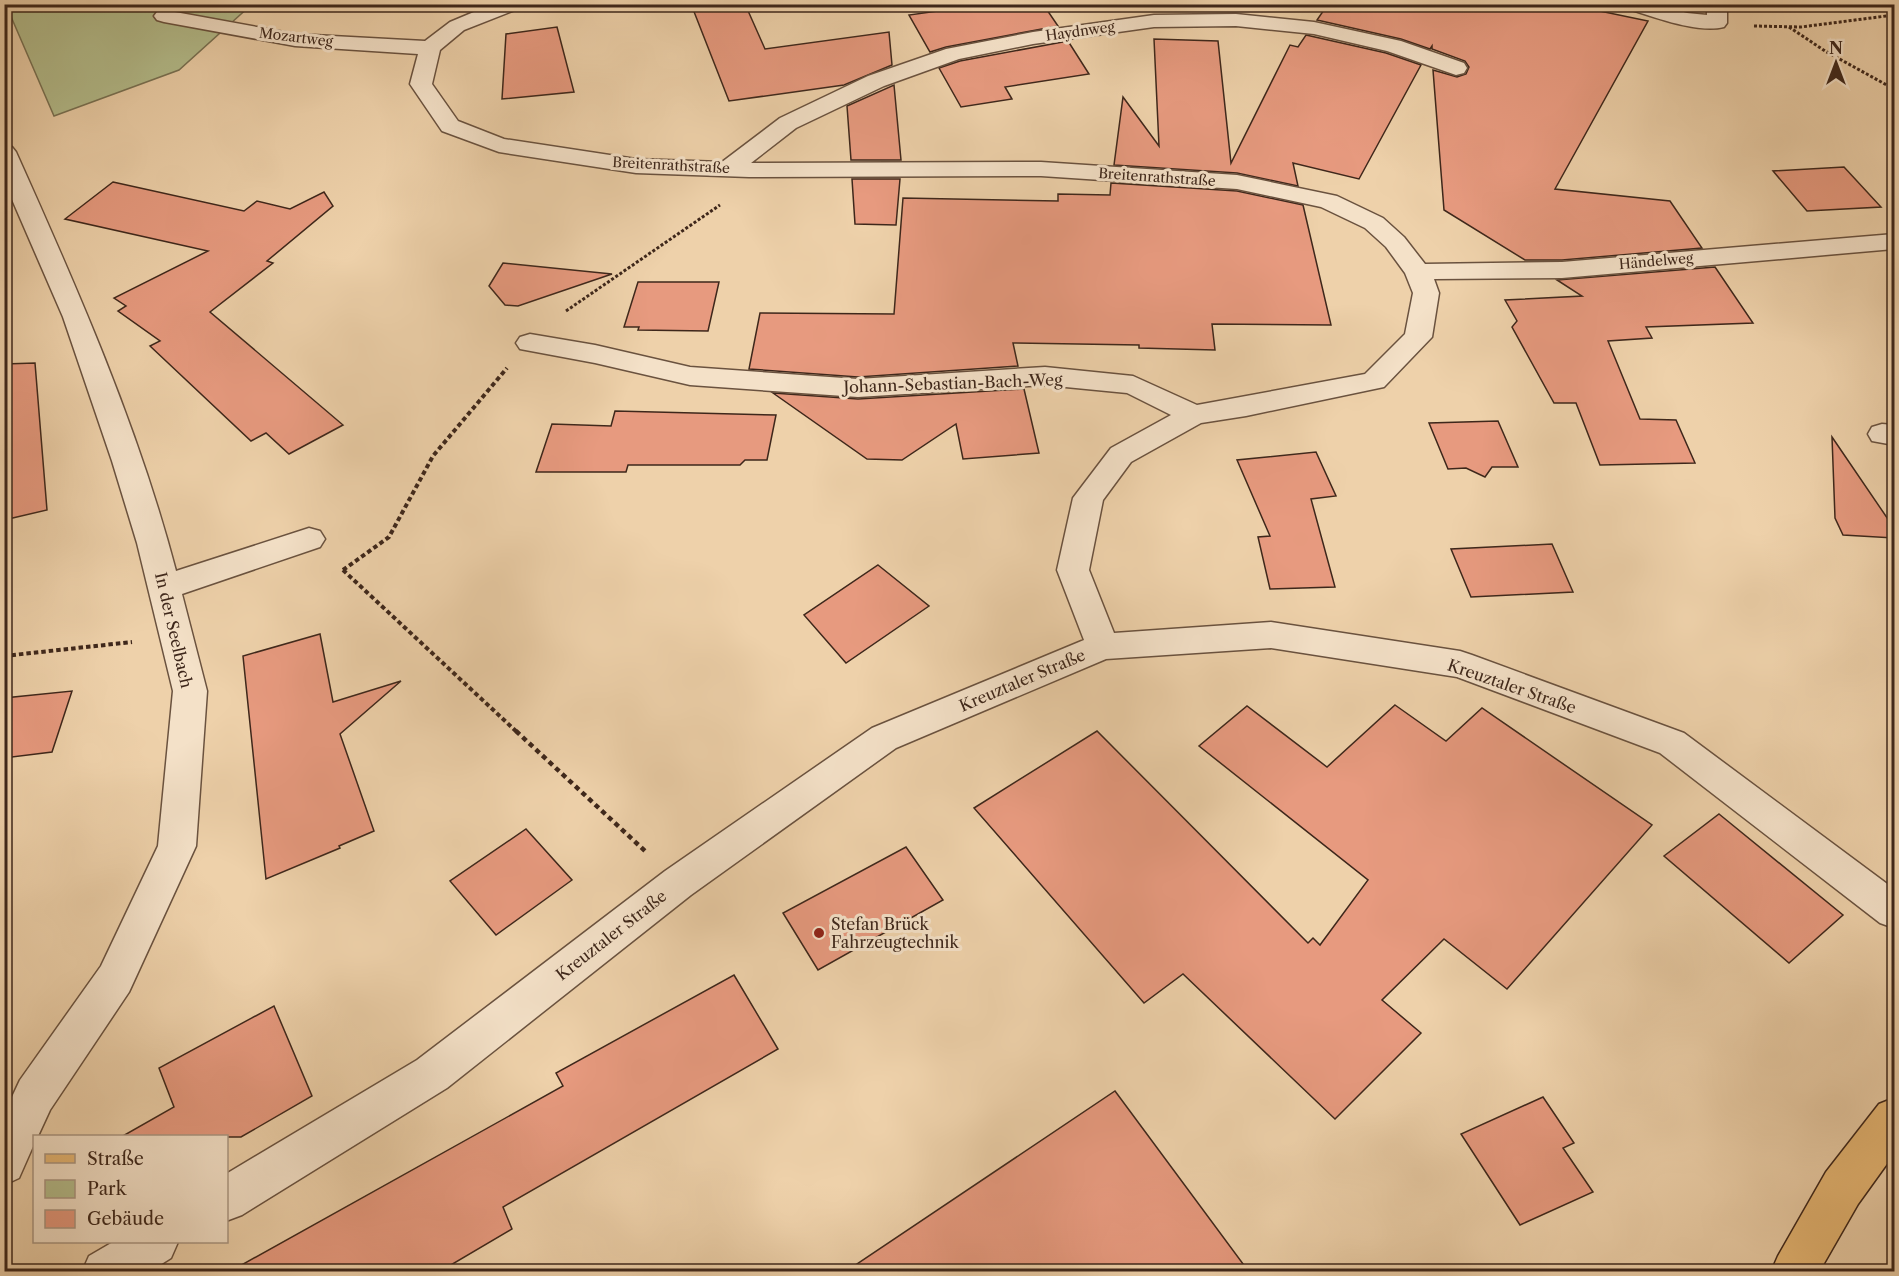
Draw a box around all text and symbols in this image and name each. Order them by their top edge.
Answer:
street label: Haydnweg [1044,17,1116,45]
street label: Mozartweg [258,24,335,51]
north arrow [1806,33,1866,93]
text: N [1829,38,1843,58]
street label: Breitenrathstraße [612,153,730,177]
street label: Breitenrathstraße [1098,164,1217,190]
street label: Händelweg [1618,249,1695,273]
street label: Johann-Sebastian-Bach-Weg [840,369,1063,397]
street label: In der Seelbach [151,570,197,690]
street label: Kreuztaler Straße [956,644,1088,716]
street label: Kreuztaler Straße [1445,655,1579,717]
street label: Kreuztaler Straße [552,886,670,984]
place label: Stefan Brück Fahrzeugtechnik [831,914,959,952]
marker: Stefan Brück Fahrzeugtechnik [812,926,826,940]
legend [33,1135,228,1243]
text: Straße [87,1148,144,1170]
text: Park [87,1178,128,1200]
text: Gebäude [87,1208,164,1230]

